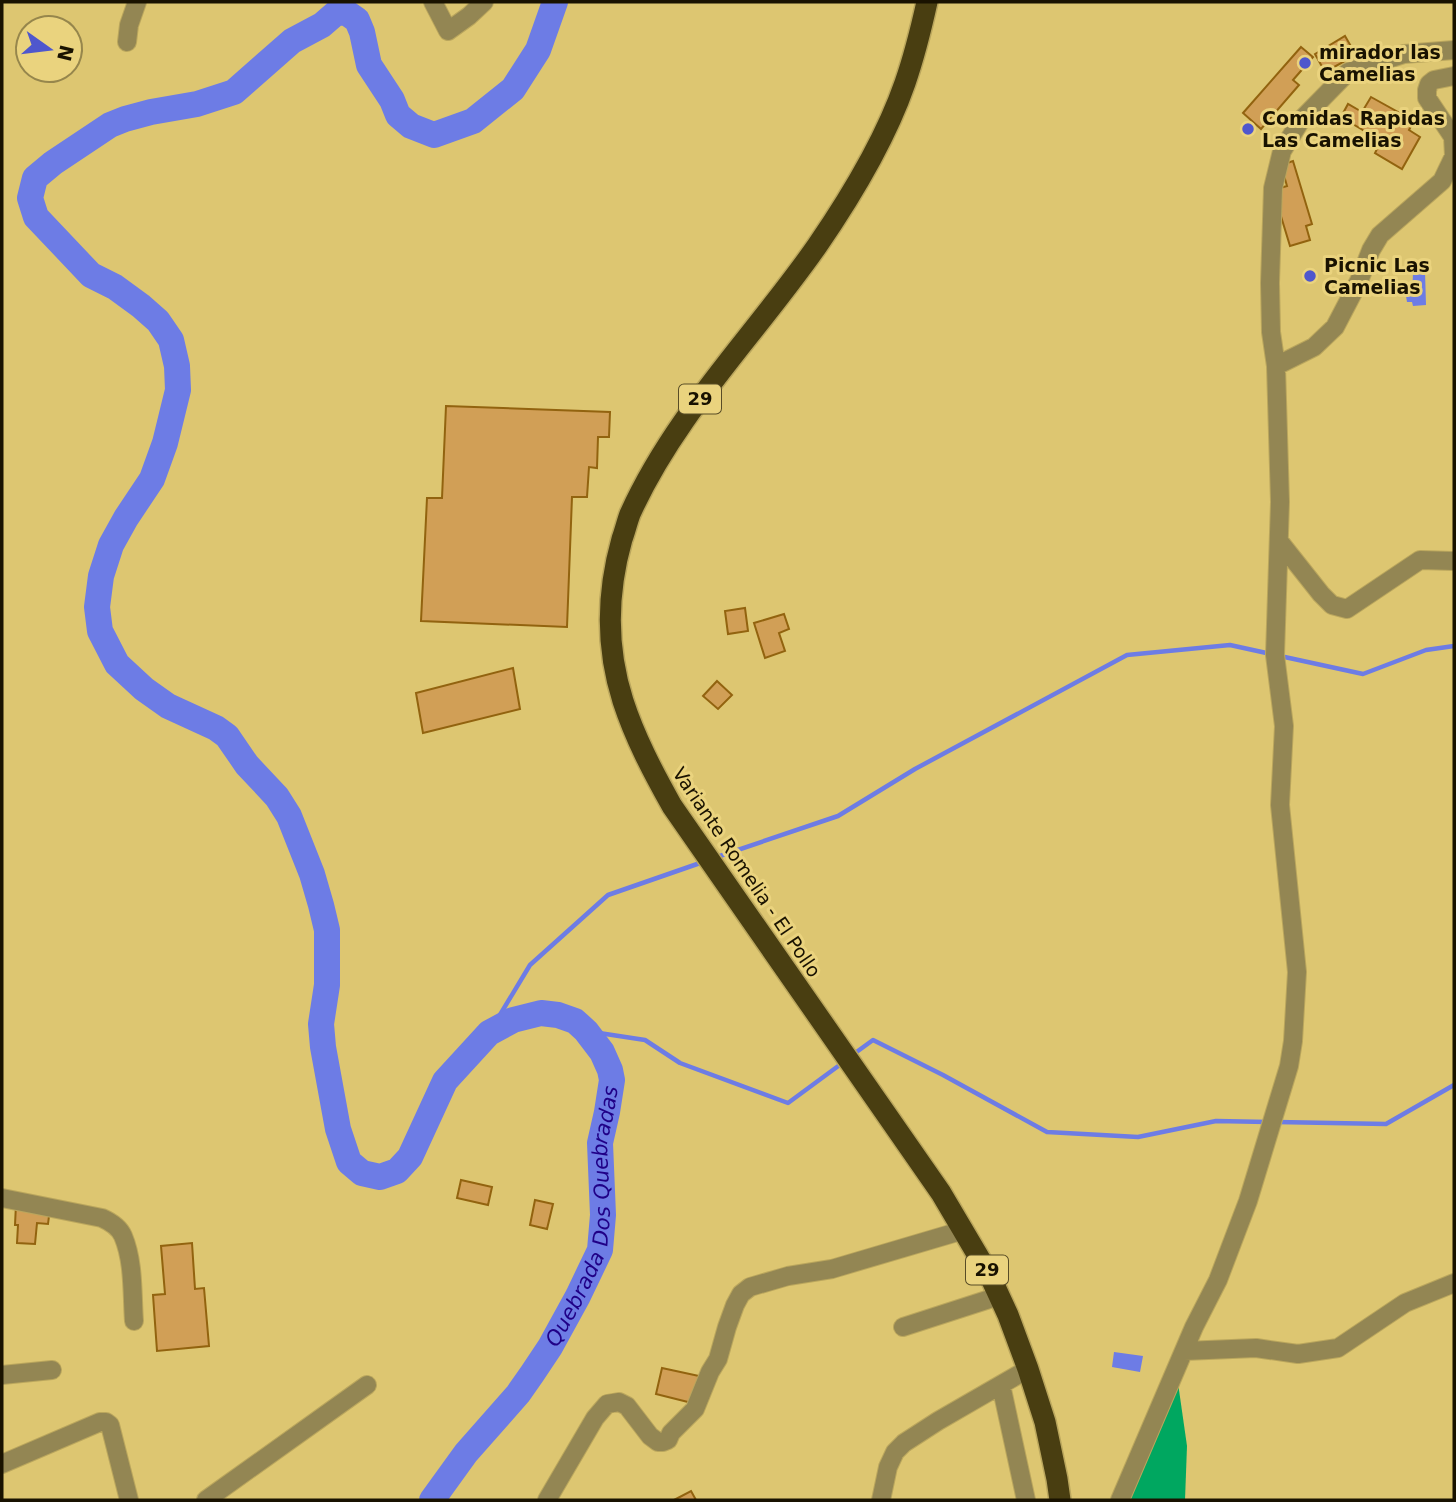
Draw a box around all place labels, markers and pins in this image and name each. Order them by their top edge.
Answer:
place label: mirador las Camelias [1319,41,1441,85]
marker: mirador las Camelias [1297,55,1313,71]
place label: Comidas Rapidas Las Camelias [1262,107,1445,151]
marker: Comidas Rapidas Las Camelias [1240,121,1256,137]
place label: Picnic Las Camelias [1324,254,1430,298]
marker: Picnic Las Camelias [1302,268,1318,284]

